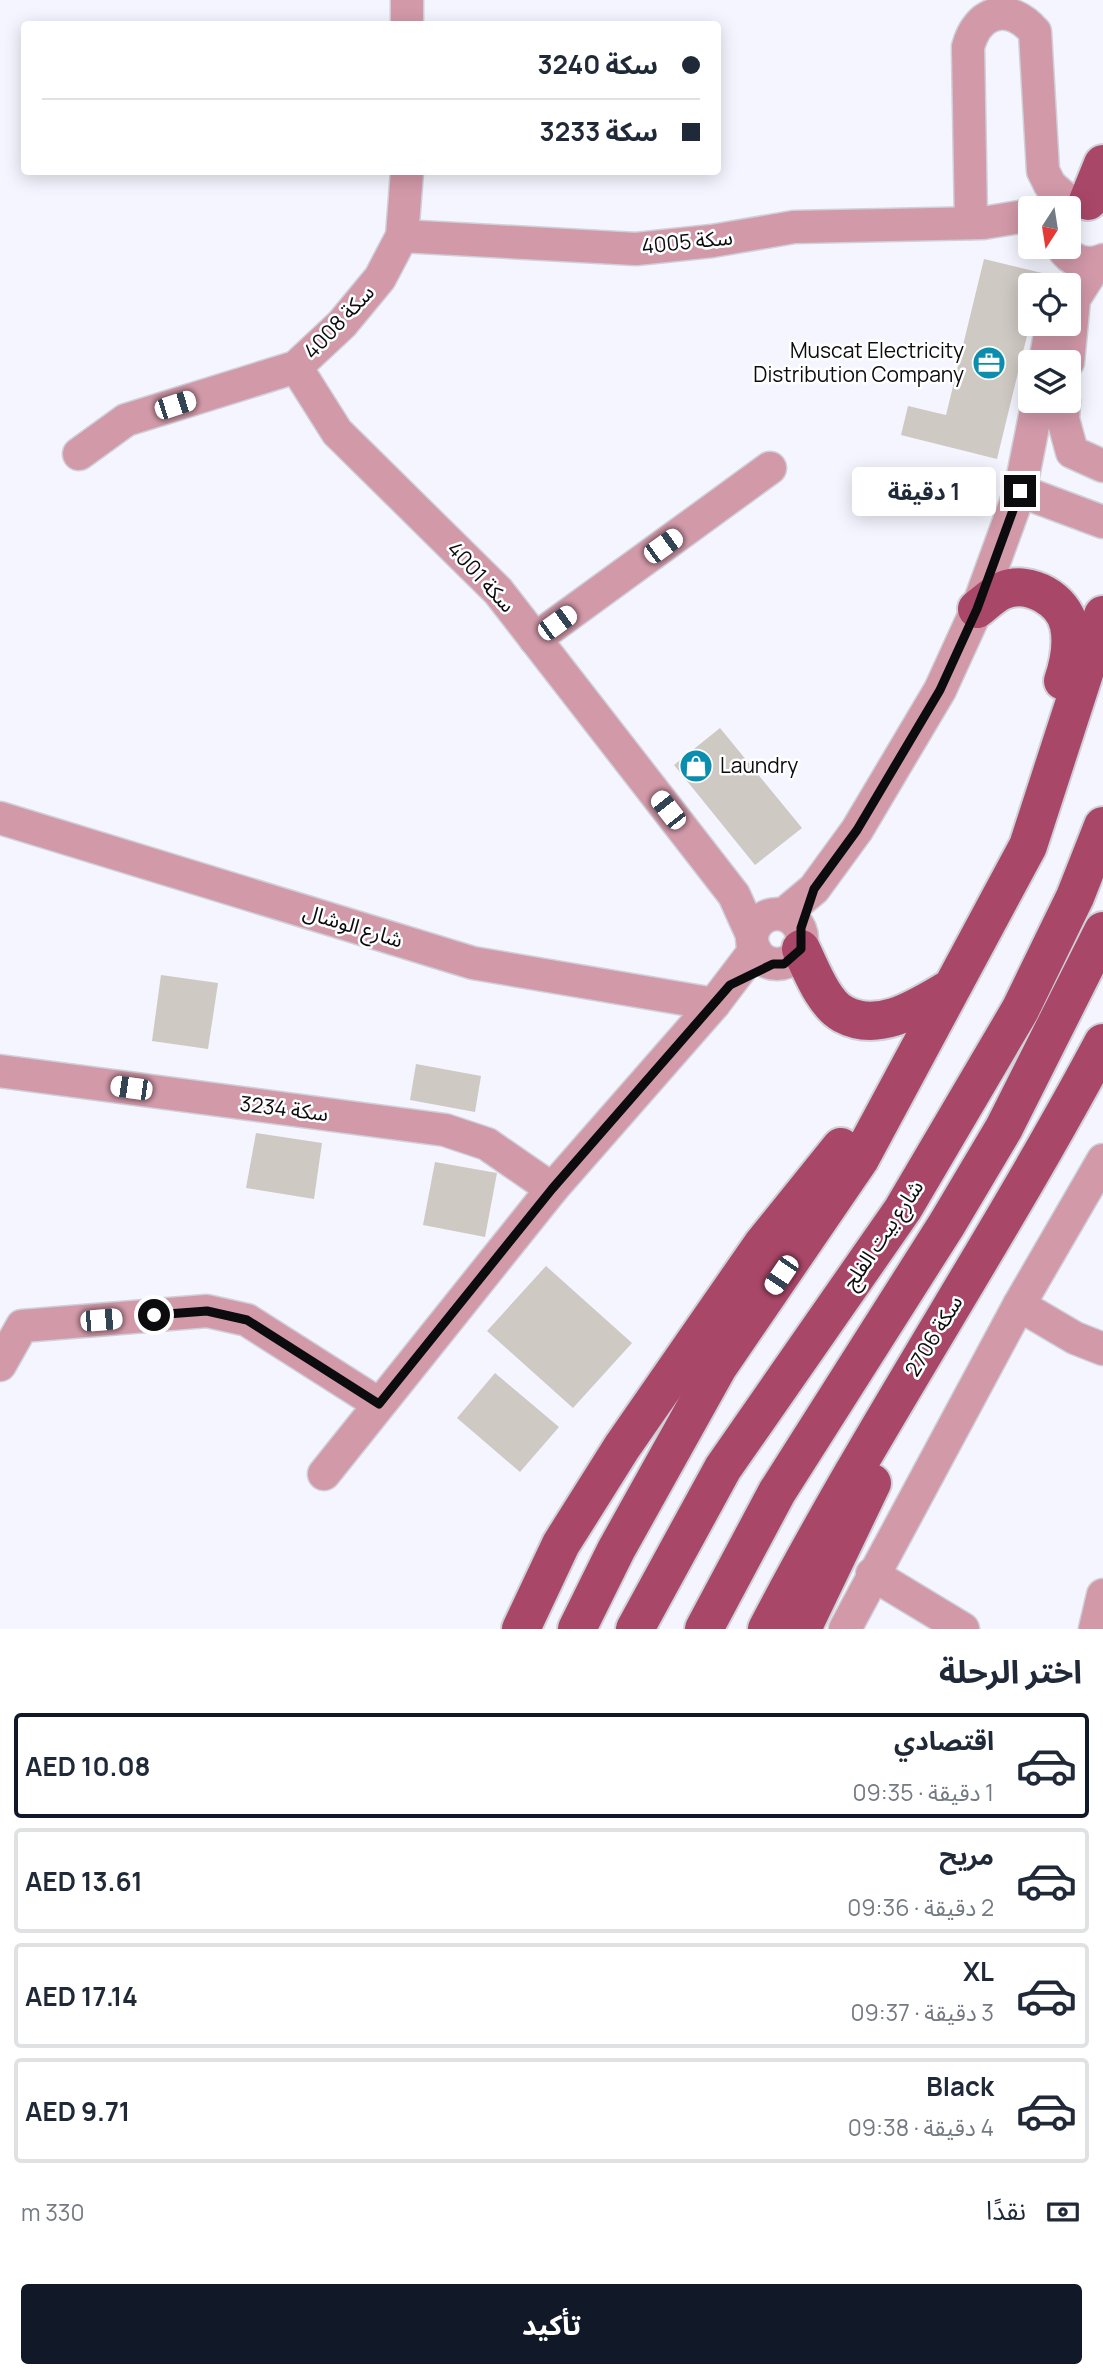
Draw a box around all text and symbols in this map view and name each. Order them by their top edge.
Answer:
text: سكة 3240 [537,46,658,82]
text: سكة 3233 [540,113,658,149]
north arrow [1018,196,1082,259]
map controls [1018,196,1081,413]
street label: سكة 4005 [640,222,734,260]
button: locate [1018,273,1081,336]
street label: سكة 4008 [297,278,380,364]
place label: Muscat Electricity Distribution Company [753,336,964,388]
office icon: Muscat Electricity Distribution Company [970,344,1008,382]
button: layers [1018,350,1081,413]
car [152,389,199,421]
callout: 1 دقيقة [852,466,996,516]
text: 1 دقيقة [888,475,960,507]
route end [1004,475,1036,507]
car [640,525,687,567]
street label: سكة 4001 [442,535,522,618]
car [534,602,581,644]
shop icon: Laundry [677,747,715,785]
place label: Laundry [720,751,798,779]
car [647,787,690,833]
street label: شارع الوشال [300,897,406,955]
car [109,1075,154,1101]
street label: سكة 3234 [238,1089,330,1127]
street label: شارع بيت الفلج [835,1174,931,1296]
car [761,1252,802,1298]
street label: سكة 2706 [898,1290,968,1381]
route start [138,1299,170,1331]
car [80,1308,123,1332]
text: اختر الرحلة [939,1649,1082,1693]
text: اقتصادي [894,1722,994,1758]
icon: car [1015,1734,1078,1797]
text: AED 10.08 [25,1748,150,1784]
text: 1 دقيقة · 09:35 [852,1776,994,1808]
text: مريح [939,1837,994,1873]
icon: car [1015,1849,1078,1912]
text: AED 13.61 [25,1863,143,1899]
text: 2 دقيقة · 09:36 [847,1891,994,1923]
text: XL [963,1953,994,1989]
icon: car [1015,1964,1078,2027]
text: AED 17.14 [25,1978,138,2014]
text: 3 دقيقة · 09:37 [850,1996,994,2028]
text: Black [926,2068,994,2104]
icon: car [1015,2079,1078,2142]
text: AED 9.71 [25,2093,130,2129]
text: 4 دقيقة · 09:38 [848,2111,994,2143]
text: نقدًا [986,2192,1026,2228]
icon: cash [1044,2193,1082,2231]
text: 330 m [21,2196,85,2228]
button: تأكيد [21,2284,1082,2364]

